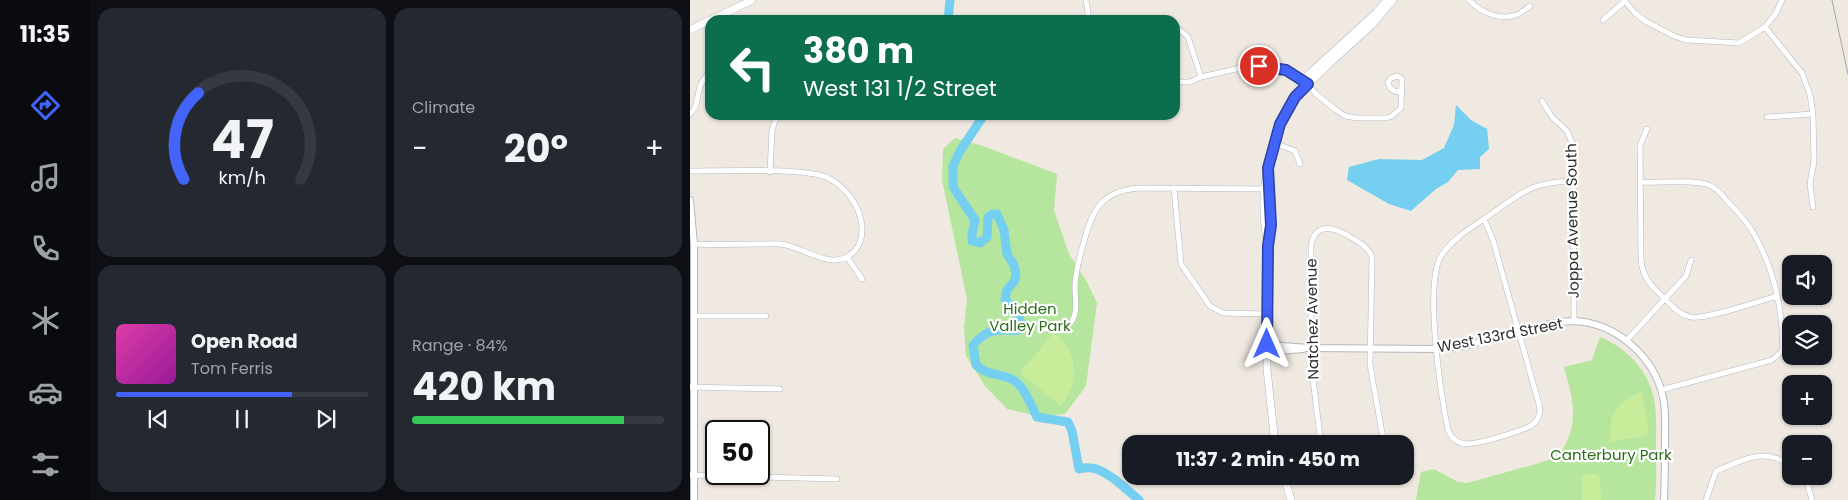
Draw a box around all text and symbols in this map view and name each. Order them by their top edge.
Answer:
text: 11:35 [20,19,70,50]
text: 380 m [803,26,914,75]
icon: left [720,35,785,100]
pin [1238,45,1280,87]
icon: arrive [1245,52,1273,80]
text: West 131 1/2 Street [803,73,997,104]
icon: directions [28,88,63,123]
text: Climate [412,96,475,119]
text: 47 [210,103,274,176]
text: 20° [504,122,568,175]
text: − [412,129,427,168]
text: + [645,129,664,168]
street label: Joppa Avenue South [1560,143,1584,299]
icon: music [28,160,63,195]
text: km/h [218,165,266,190]
icon: phone [28,231,63,266]
map controls [1782,255,1832,485]
button: sound [1782,255,1832,305]
street label: Natchez Avenue [1300,258,1324,380]
park label: Hidden Valley Park [989,298,1071,336]
icon: climate [28,303,63,338]
street label: West 133rd Street [1435,313,1565,357]
button: layers [1782,315,1832,365]
position arrow [1240,317,1292,369]
text: Open Road [191,328,298,355]
text: Range · 84% [412,334,508,357]
text: Tom Ferris [191,357,273,380]
text: 420 km [412,360,556,413]
icon: car [28,375,63,410]
button: + [1782,375,1832,425]
icon: previous [144,405,172,433]
icon: pause [228,405,256,433]
icon: next [312,405,340,433]
speed limit sign: 50 [705,420,770,485]
button: − [1782,435,1832,485]
park label: Canterbury Park [1550,444,1672,465]
text: 11:37 · 2 min · 450 m [1176,446,1360,473]
icon: filters [28,447,63,482]

